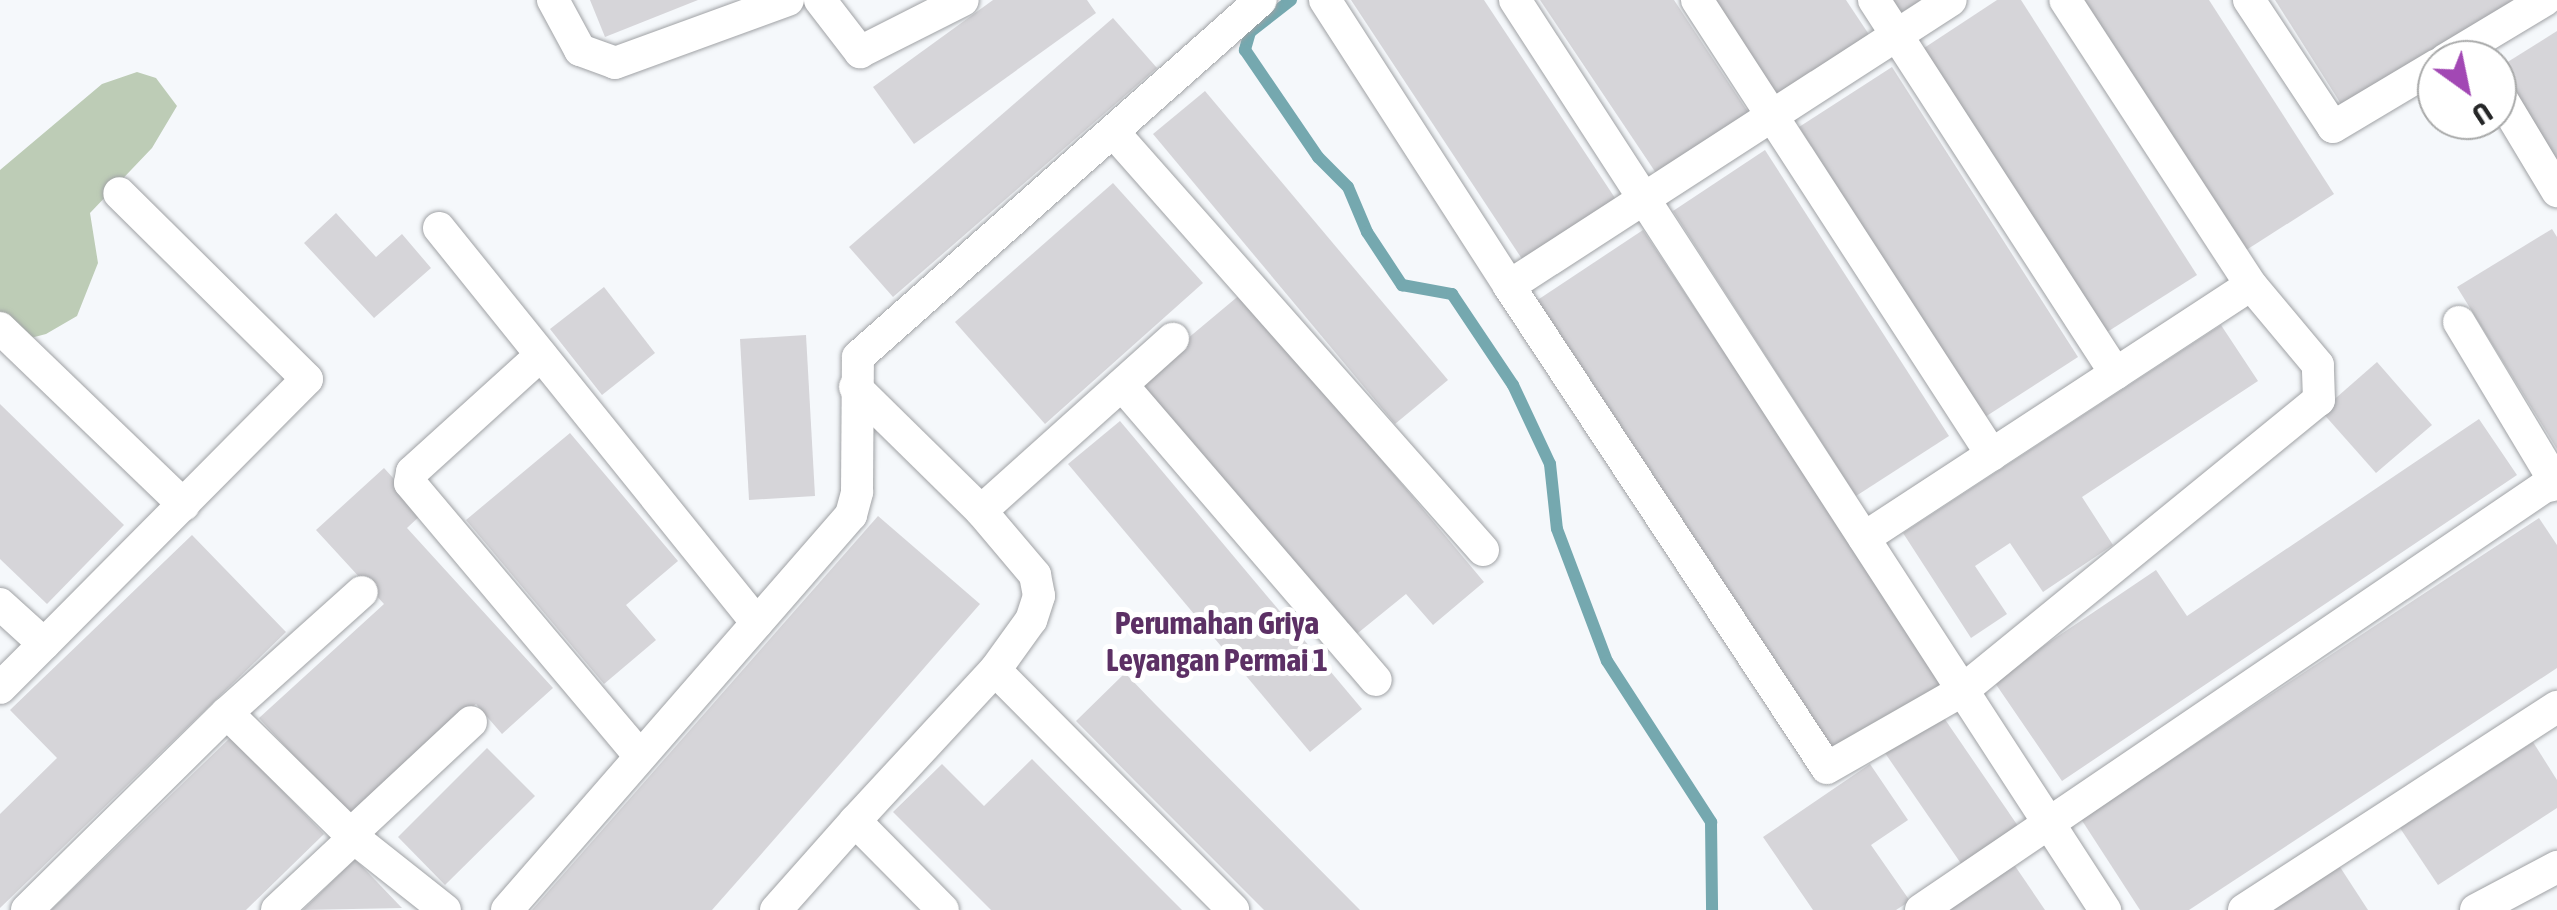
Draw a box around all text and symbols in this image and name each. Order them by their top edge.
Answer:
north arrow [2417,40,2517,140]
text: U [2467,96,2498,131]
district label: Perumahan Griya Leyangan Permai 1 [1106,605,1328,680]

